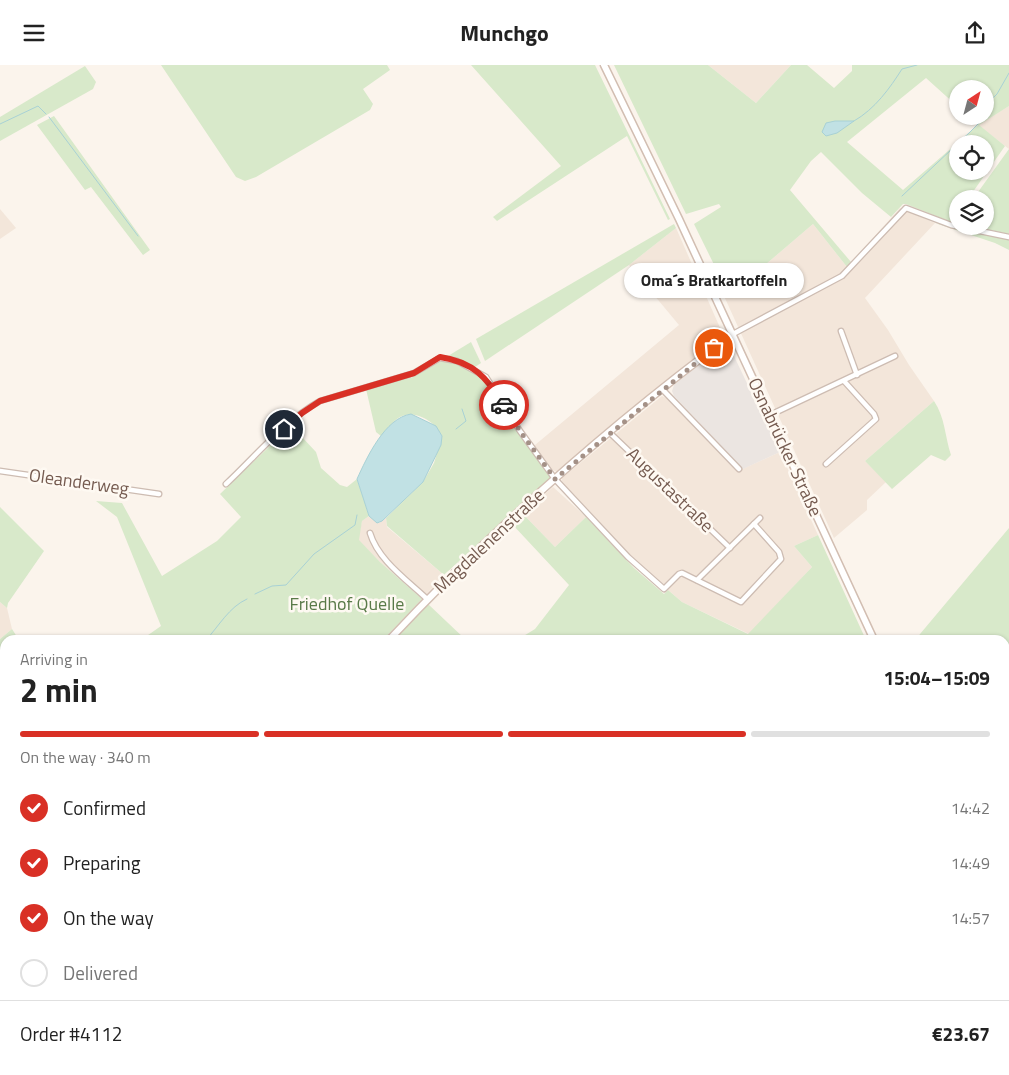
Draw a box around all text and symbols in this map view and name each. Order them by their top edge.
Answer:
text: Munchgo [460,16,549,50]
icon: menu [20,19,48,47]
icon: share [961,19,989,47]
north arrow [949,80,994,125]
map controls [949,80,994,235]
button: locate [949,135,994,180]
button: layers [949,190,994,235]
callout: Oma´s Bratkartoffeln [624,263,804,298]
text: Oma´s Bratkartoffeln [641,268,787,292]
pin [693,327,735,369]
icon: bag [700,334,728,362]
street label: Osnabrücker Straße [741,373,829,521]
courier [479,380,529,430]
icon: car [490,391,518,419]
pin [263,408,305,450]
icon: home [270,415,298,443]
street label: Augustastraße [621,441,720,538]
street label: Oleanderweg [27,461,131,502]
street label: Magdalenenstraße [427,482,550,599]
park label: Friedhof Quelle [290,590,404,617]
text: Arriving in [20,647,88,671]
text: 15:04–15:09 [883,663,990,692]
text: 2 min [20,666,98,714]
text: On the way · 340 m [20,745,151,769]
text: Confirmed [63,793,146,822]
icon: check [20,794,48,822]
text: 14:42 [951,796,990,820]
text: Preparing [63,848,140,877]
icon: check [20,849,48,877]
text: 14:49 [951,851,990,875]
text: On the way [63,903,154,932]
icon: check [20,904,48,932]
text: 14:57 [951,906,990,930]
text: Delivered [63,958,138,987]
text: Order #4112 [20,1019,122,1048]
text: €23.67 [932,1019,990,1048]

